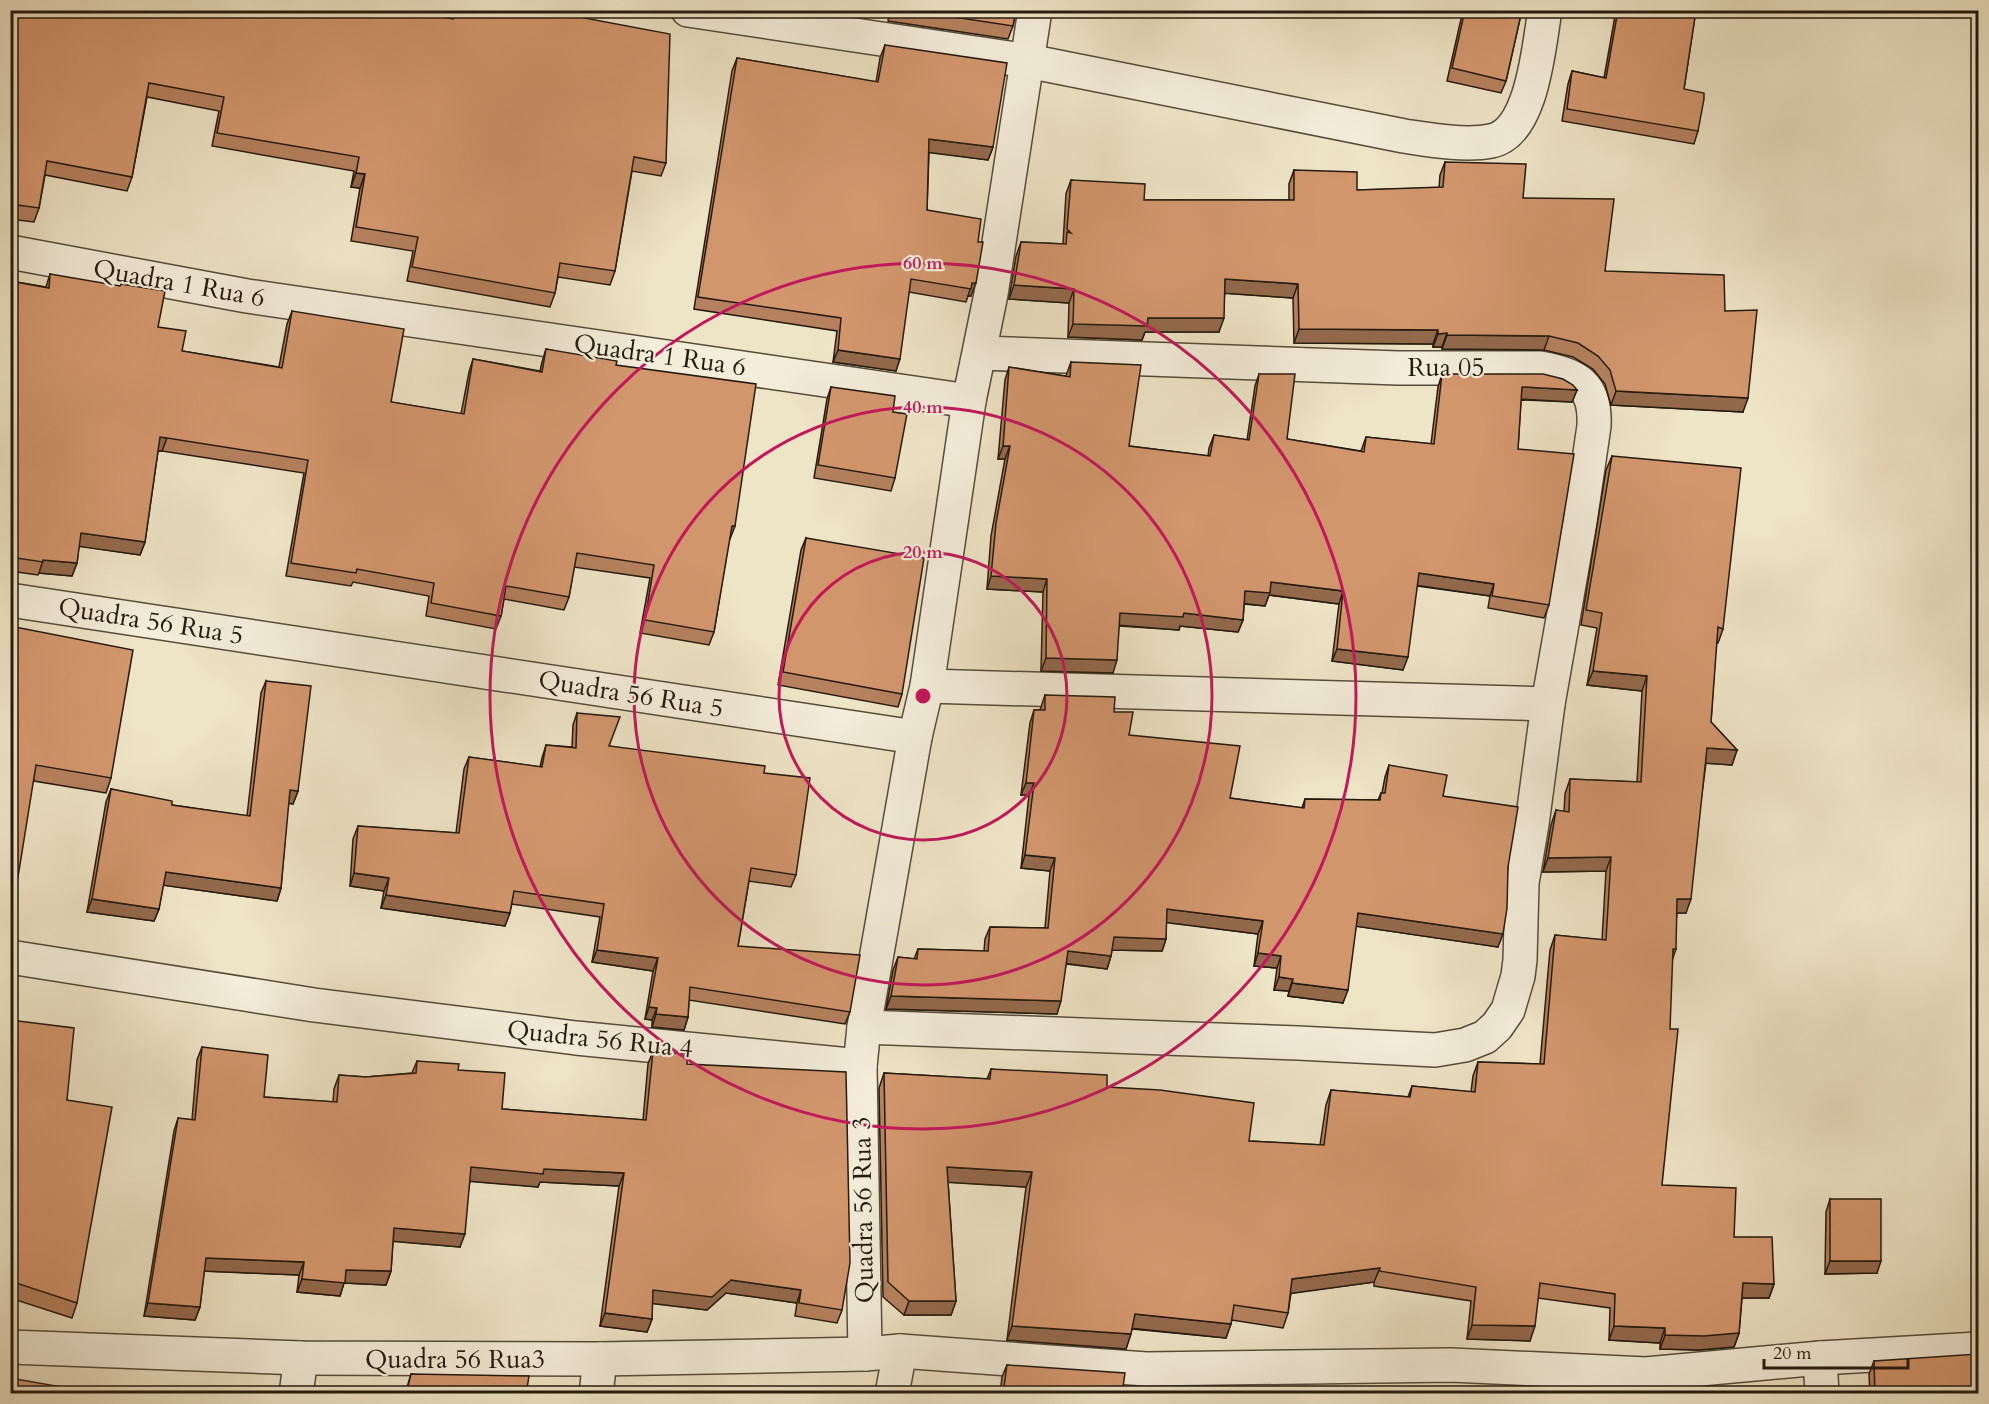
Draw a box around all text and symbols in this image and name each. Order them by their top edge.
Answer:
street label: Quadra 1 Rua 6 [90,251,268,315]
text: 60 m [903,251,943,276]
street label: Quadra 1 Rua 6 [572,326,748,384]
street label: Rua 05 [1407,350,1485,385]
text: 40 m [903,395,943,420]
text: 20 m [903,540,943,565]
street label: Quadra 56 Rua 5 [56,589,246,653]
street label: Quadra 56 Rua 5 [536,662,726,726]
centre of rings [913,686,933,706]
street label: Quadra 56 Rua 4 [505,1012,695,1066]
street label: Quadra 56 Rua 3 [844,1116,882,1304]
scale bar [1764,1332,1908,1370]
text: 20 m [1773,1341,1812,1366]
street label: Quadra 56 Rua3 [365,1342,545,1377]

